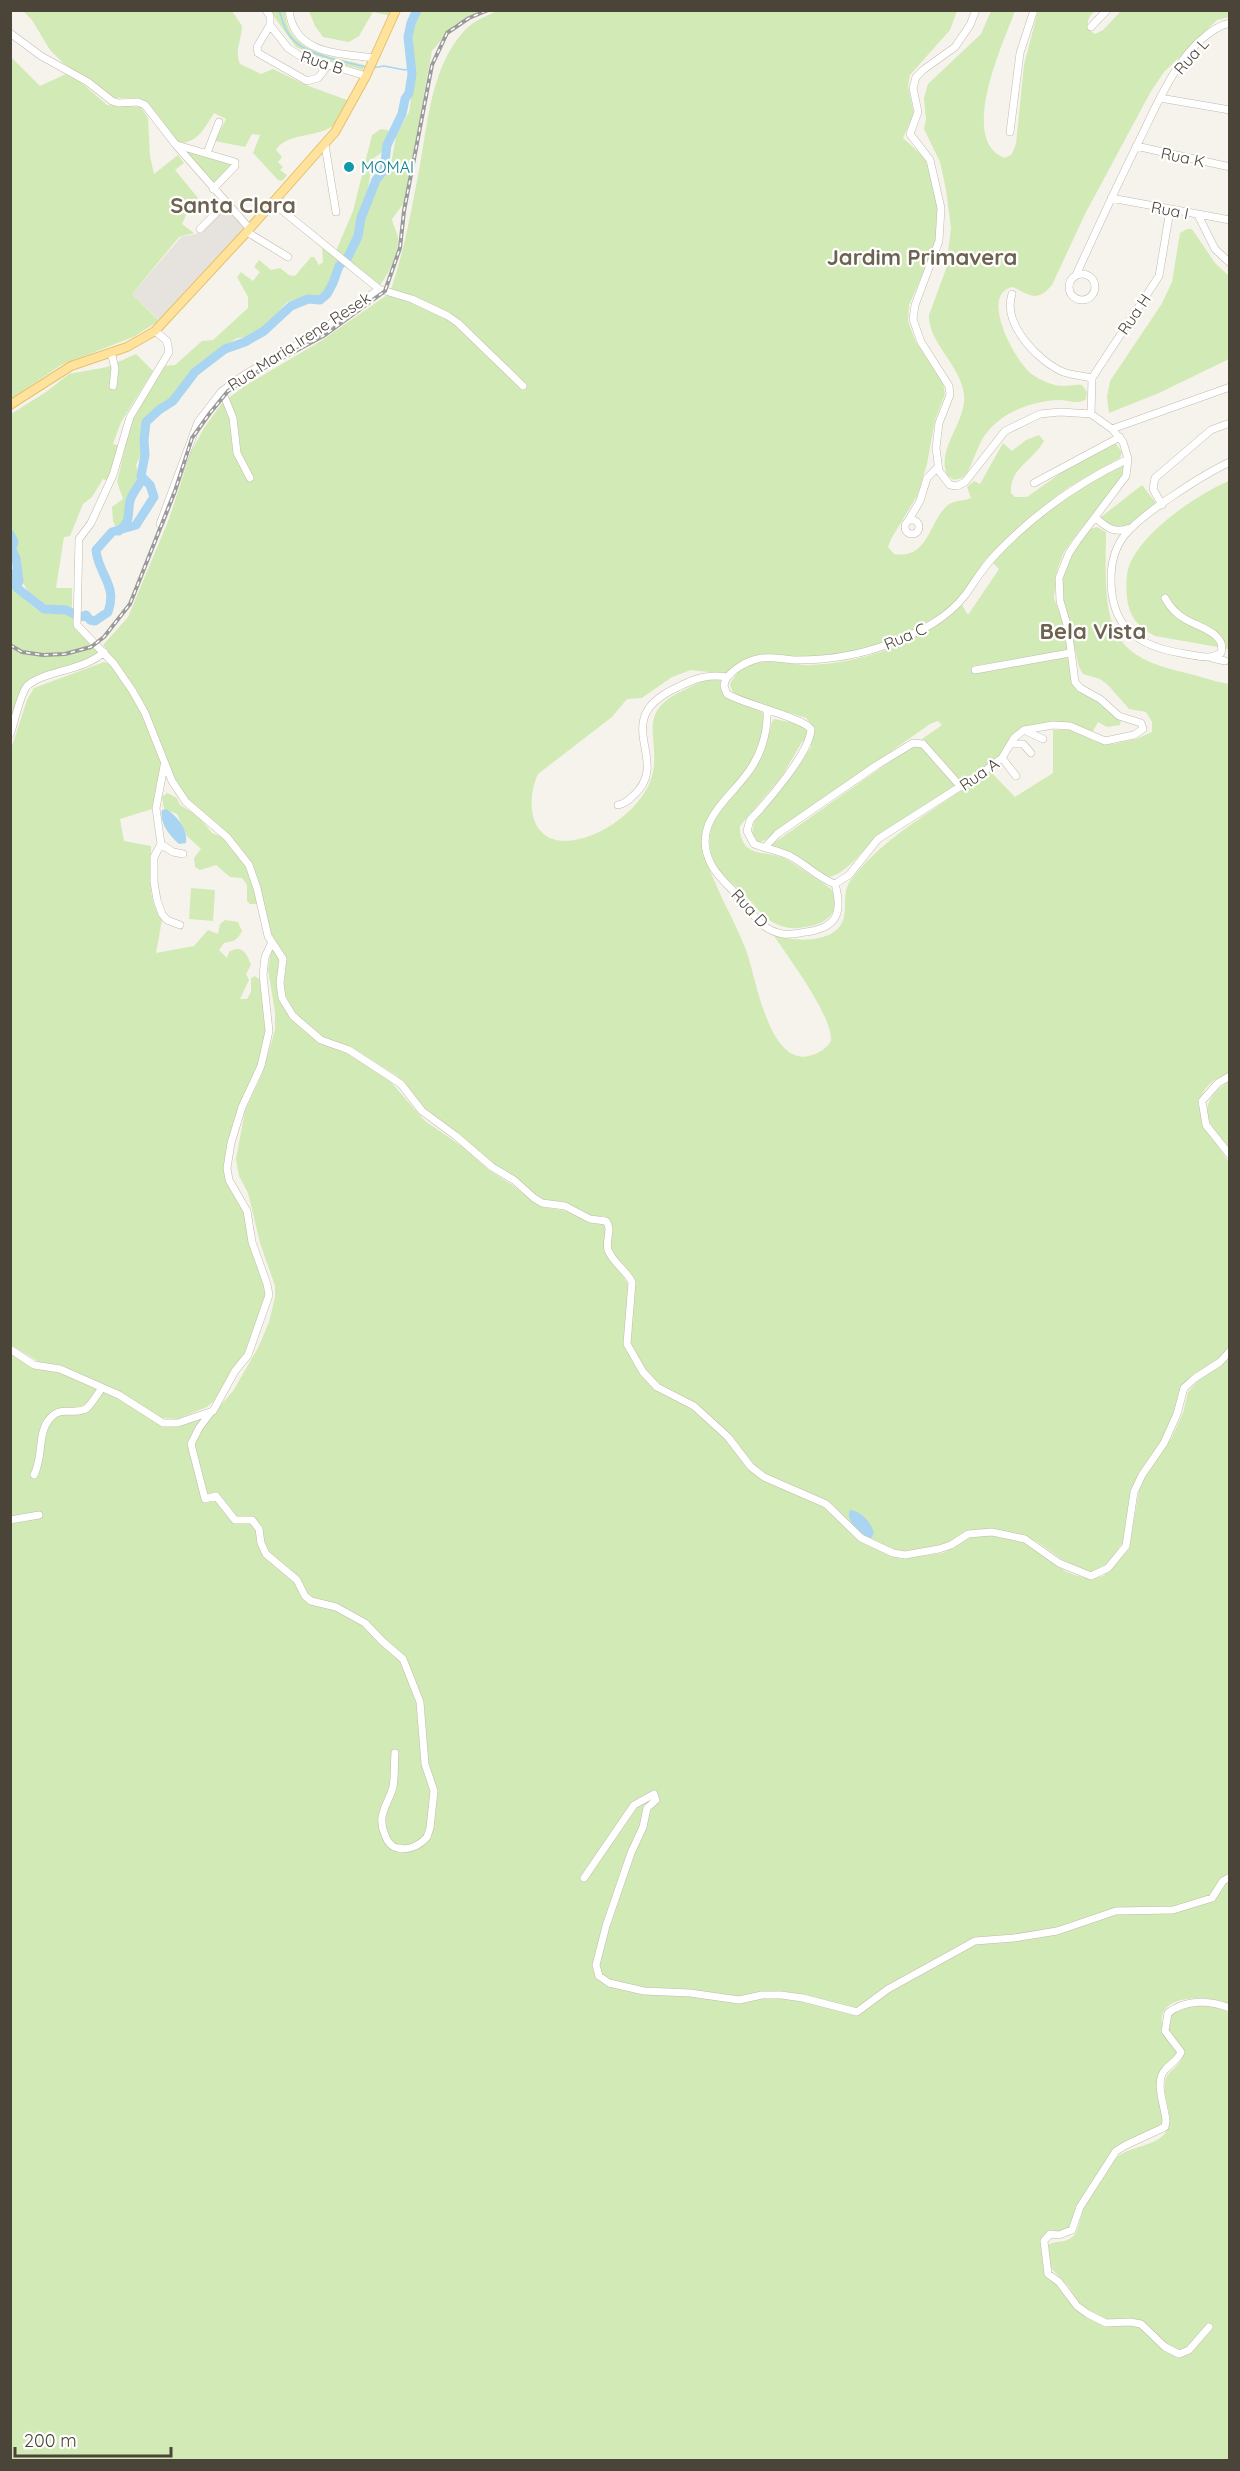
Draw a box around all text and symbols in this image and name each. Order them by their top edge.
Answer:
street label: Rua L [1169,33,1213,78]
street label: Rua B [298,46,346,78]
street label: Rua K [1159,143,1207,171]
place label: MOMAI [361,157,414,177]
marker: MOMAI [342,160,356,174]
district label: Santa Clara [170,191,296,219]
street label: Rua I [1150,197,1190,223]
district label: Jardim Primavera [827,243,1017,271]
street label: Rua Maria Irene Resek [224,287,374,395]
street label: Rua H [1113,290,1155,338]
district label: Bela Vista [1040,617,1146,645]
street label: Rua C [881,618,929,654]
street label: Rua A [955,753,1003,795]
street label: Rua D [727,885,773,931]
scale bar [15,2420,171,2458]
text: 200 m [24,2429,77,2452]

